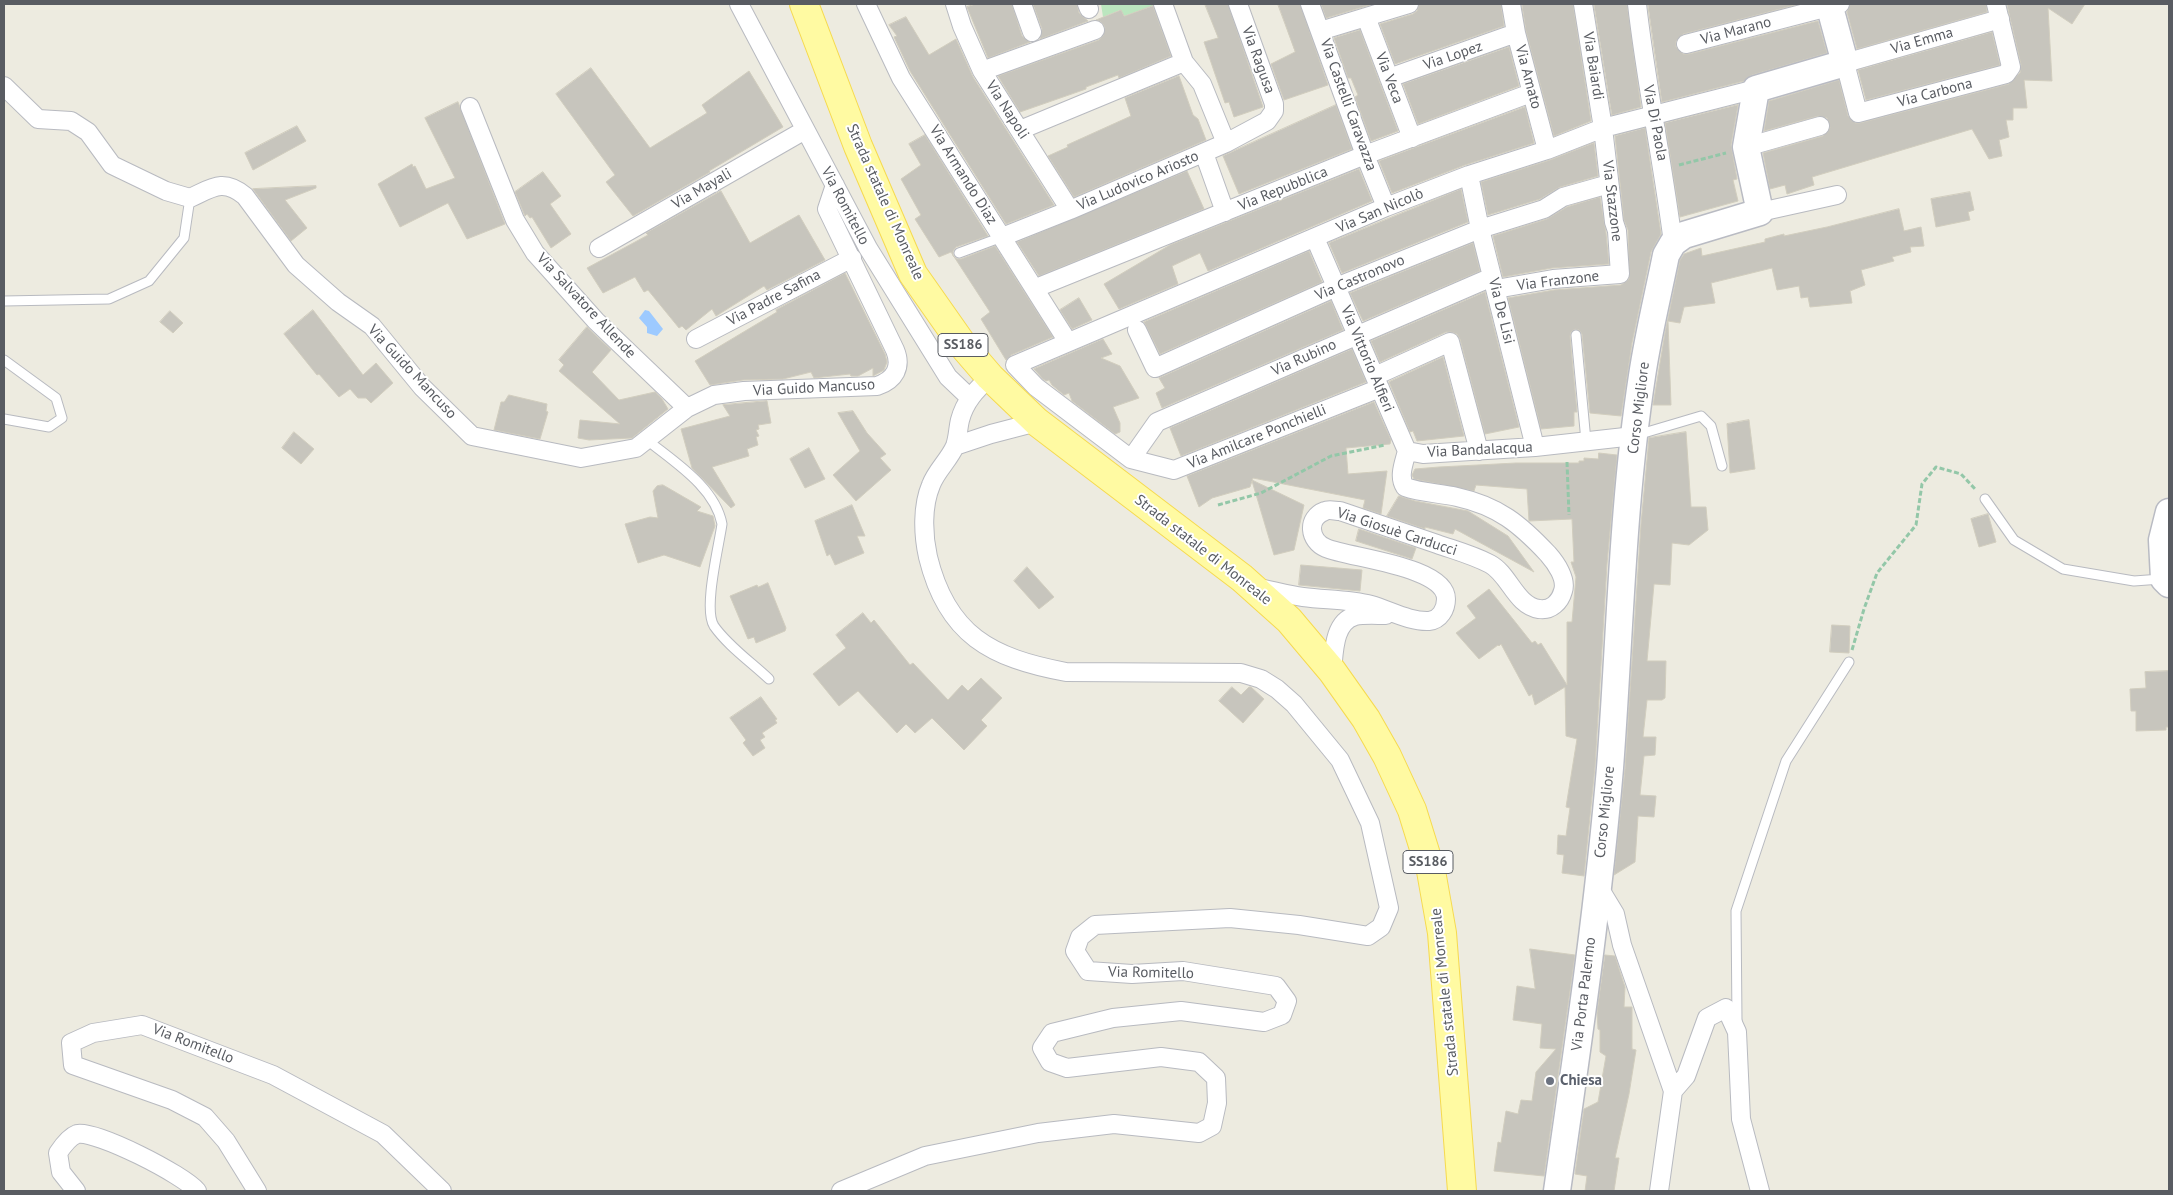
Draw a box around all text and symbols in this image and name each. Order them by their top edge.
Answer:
street label: Via Marano [1699,13,1773,49]
street label: Via Ragusa [1238,24,1278,96]
street label: Via Emma [1889,24,1955,58]
street label: Via Baiardi [1579,31,1607,101]
street label: Via Castelli Caravazza [1316,37,1380,173]
street label: Via Lopez [1421,38,1485,74]
street label: Via Amato [1511,43,1545,111]
street label: Via Veca [1371,50,1407,106]
street label: Via Carbona [1896,74,1974,112]
street label: Via Napoli [981,77,1033,143]
street label: Via Di Paola [1639,83,1671,163]
street label: Strada statale di Monreale [842,121,928,283]
street label: Via Armando Diaz [925,122,1001,228]
street label: Via Ludovico Ariosto [1074,147,1202,215]
street label: Via Stazzone [1598,159,1626,243]
street label: Via Repubblica [1236,163,1330,215]
street label: Via Romitello [817,164,873,248]
street label: Via Mayali [669,165,735,213]
street label: Via San Nicolò [1334,185,1426,237]
street label: Via Salvatore Allende [533,250,639,362]
street label: Via Castronovo [1313,251,1407,305]
street label: Via Padre Safina [724,266,824,330]
street label: Via Franzone [1516,267,1600,295]
street label: Via De Lisi [1484,276,1518,346]
street label: Via Vittorio Alfieri [1336,303,1398,415]
street label: Via Guido Mancuso [364,321,460,423]
road number: SS186 [938,334,988,356]
street label: Via Rubino [1269,336,1339,380]
street label: Corso Migliore [1624,361,1654,455]
street label: Via Guido Mancuso [753,376,875,400]
street label: Via Amilcare Ponchielli [1185,401,1329,473]
street label: Via Bandalacqua [1427,438,1533,462]
street label: Strada statale di Monreale [1131,491,1275,609]
street label: Via Giosuè Carducci [1335,504,1459,560]
street label: Corso Migliore [1591,765,1619,859]
road number: SS186 [1403,850,1453,874]
street label: Strada statale di Monreale [1427,907,1463,1077]
street label: Via Porta Palermo [1568,936,1600,1052]
street label: Via Romitello [1108,963,1194,983]
street label: Via Romitello [150,1020,236,1068]
place label: Chiesa [1560,1072,1602,1090]
marker: Chiesa [1544,1075,1556,1087]

